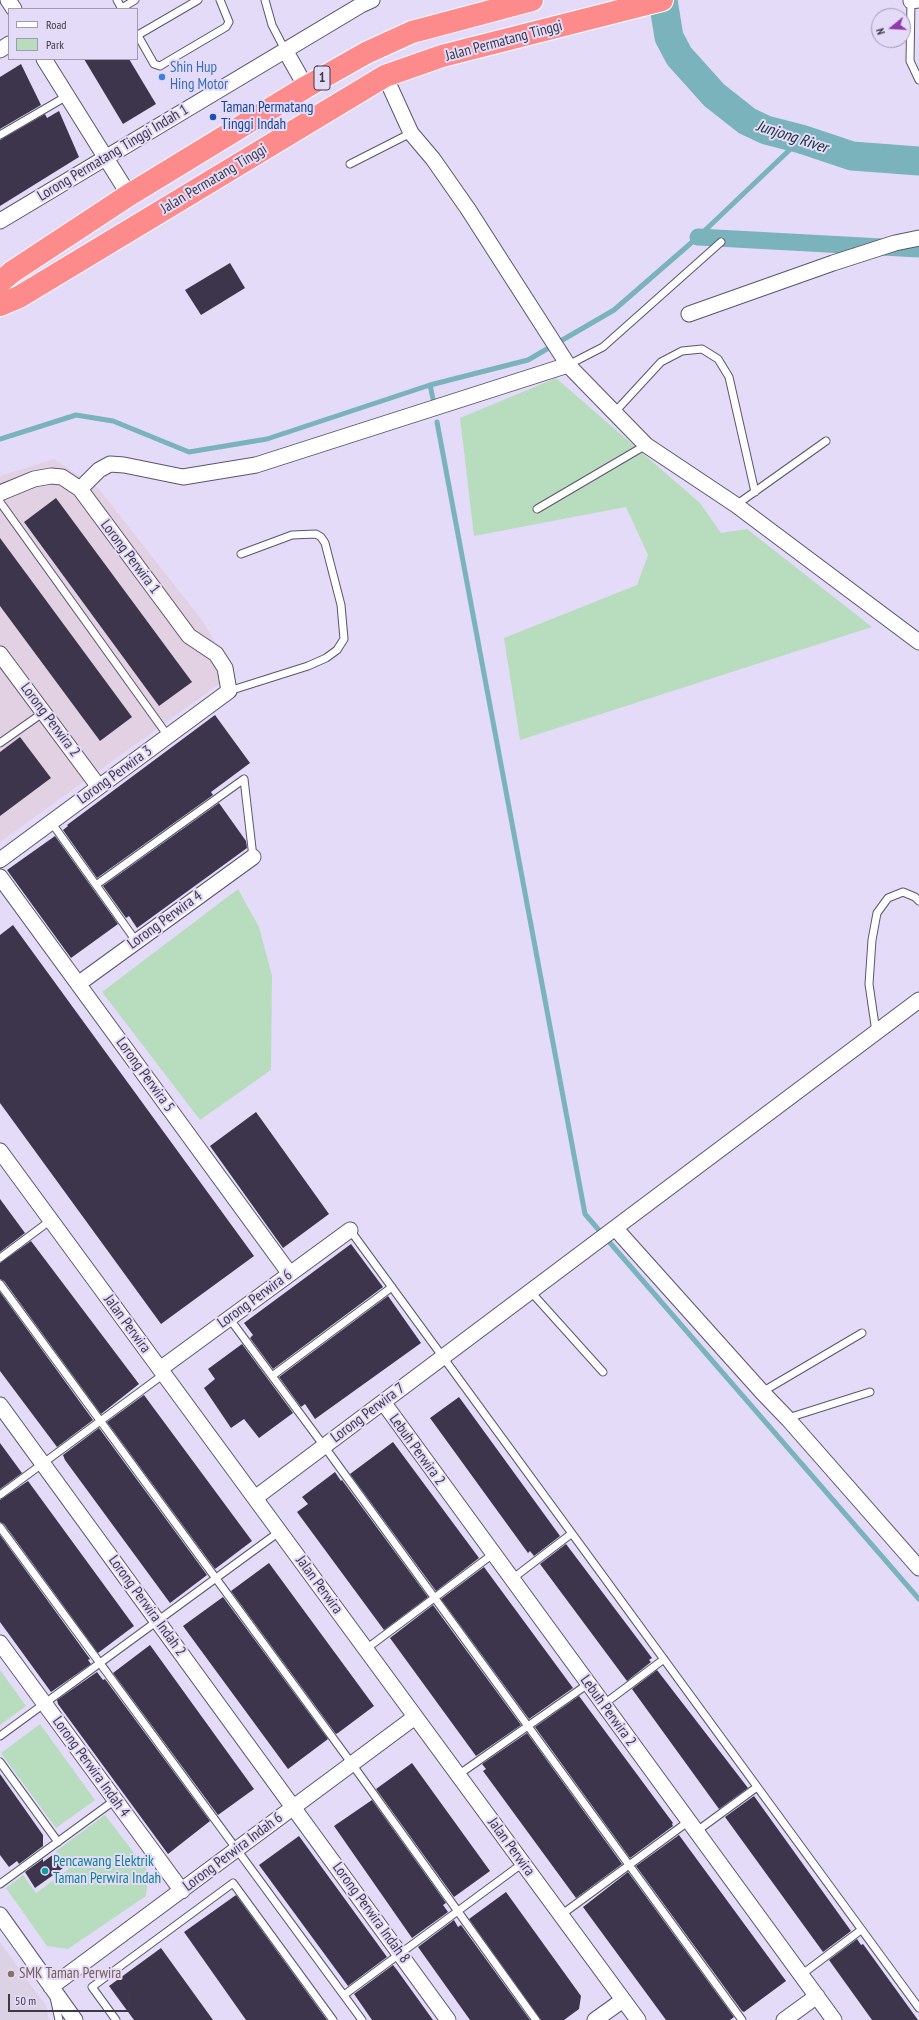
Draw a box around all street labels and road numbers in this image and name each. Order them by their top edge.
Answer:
street label: Jalan Permatang Tinggi [444,17,564,65]
road number: 1 [314,66,330,90]
street label: Lorong Permatang Tinggi Indah 1 [34,101,192,205]
street label: Jalan Permatang Tinggi [158,140,270,218]
street label: Lorong Perwira 1 [96,517,164,597]
street label: Lorong Perwira 2 [16,680,84,760]
street label: Lorong Perwira 3 [74,742,156,808]
street label: Lorong Perwira 4 [124,887,206,953]
street label: Lorong Perwira 5 [112,1034,178,1116]
street label: Lorong Perwira 6 [214,1266,296,1332]
street label: Jalan Perwira [100,1291,154,1357]
street label: Lorong Perwira 7 [328,1379,408,1447]
street label: Lebuh Perwira 2 [385,1411,449,1489]
street label: Lorong Perwira Indah 2 [104,1552,190,1660]
street label: Jalan Perwira [292,1552,346,1618]
street label: Lebuh Perwira 2 [576,1672,640,1750]
street label: Lorong Perwira Indah 4 [48,1713,134,1821]
street label: Lorong Perwira Indah 6 [180,1809,286,1895]
street label: Jalan Perwira [484,1814,538,1880]
street label: Lorong Perwira Indah 8 [328,1859,414,1967]

